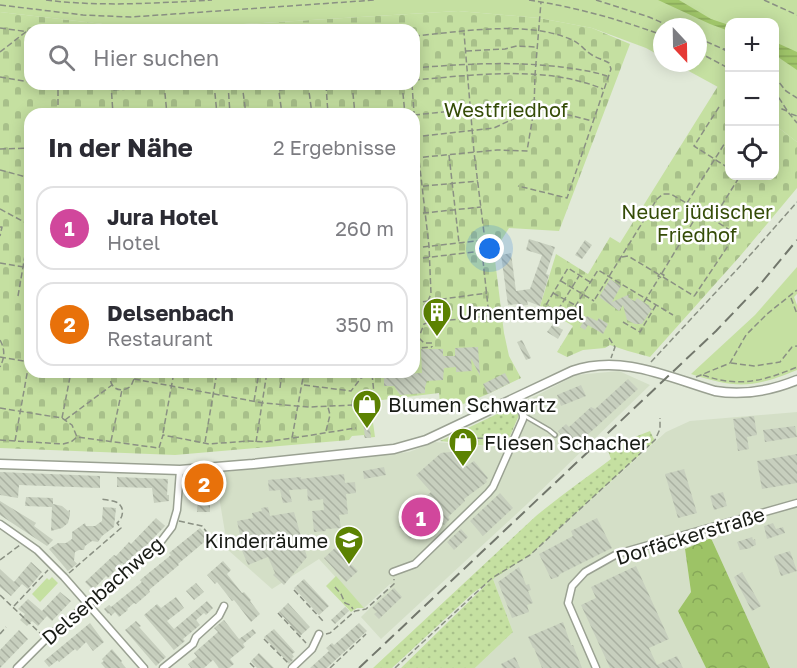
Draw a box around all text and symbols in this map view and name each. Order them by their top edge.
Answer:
north arrow [653,18,707,72]
map controls [725,18,779,180]
button: + [725,18,779,72]
search box [24,24,420,90]
icon: search [45,41,78,74]
text: Hier suchen [93,44,219,71]
button: − [725,72,779,126]
park label: Westfriedhof [444,97,568,121]
button: locate [725,126,779,180]
text: In der Nähe [48,132,193,163]
text: 2 Ergebnisse [273,135,396,159]
park label: Neuer jüdischer Friedhof [621,199,773,246]
text: Jura Hotel [107,203,218,230]
text: 1 [64,216,75,240]
text: 260 m [335,216,394,240]
text: Hotel [107,230,160,254]
your location [475,234,504,263]
building icon: Urnentempel [421,296,453,338]
text: Delsenbach [107,299,234,326]
place label: Urnentempel [458,300,584,324]
text: 2 [63,312,76,336]
text: 350 m [336,312,394,336]
text: Restaurant [107,326,213,350]
shop icon: Blumen Schwartz [351,388,383,430]
place label: Blumen Schwartz [388,392,556,416]
shop icon: Fliesen Schacher [447,426,479,468]
place label: Fliesen Schacher [484,430,649,454]
pin: 2 [184,460,224,506]
pin: 1 [402,494,440,540]
street label: Dorfäckerstraße [613,501,767,569]
school or university icon: Kinderräume [333,524,365,566]
place label: Kinderräume [205,528,328,552]
street label: Delsenbachweg [36,531,168,649]

